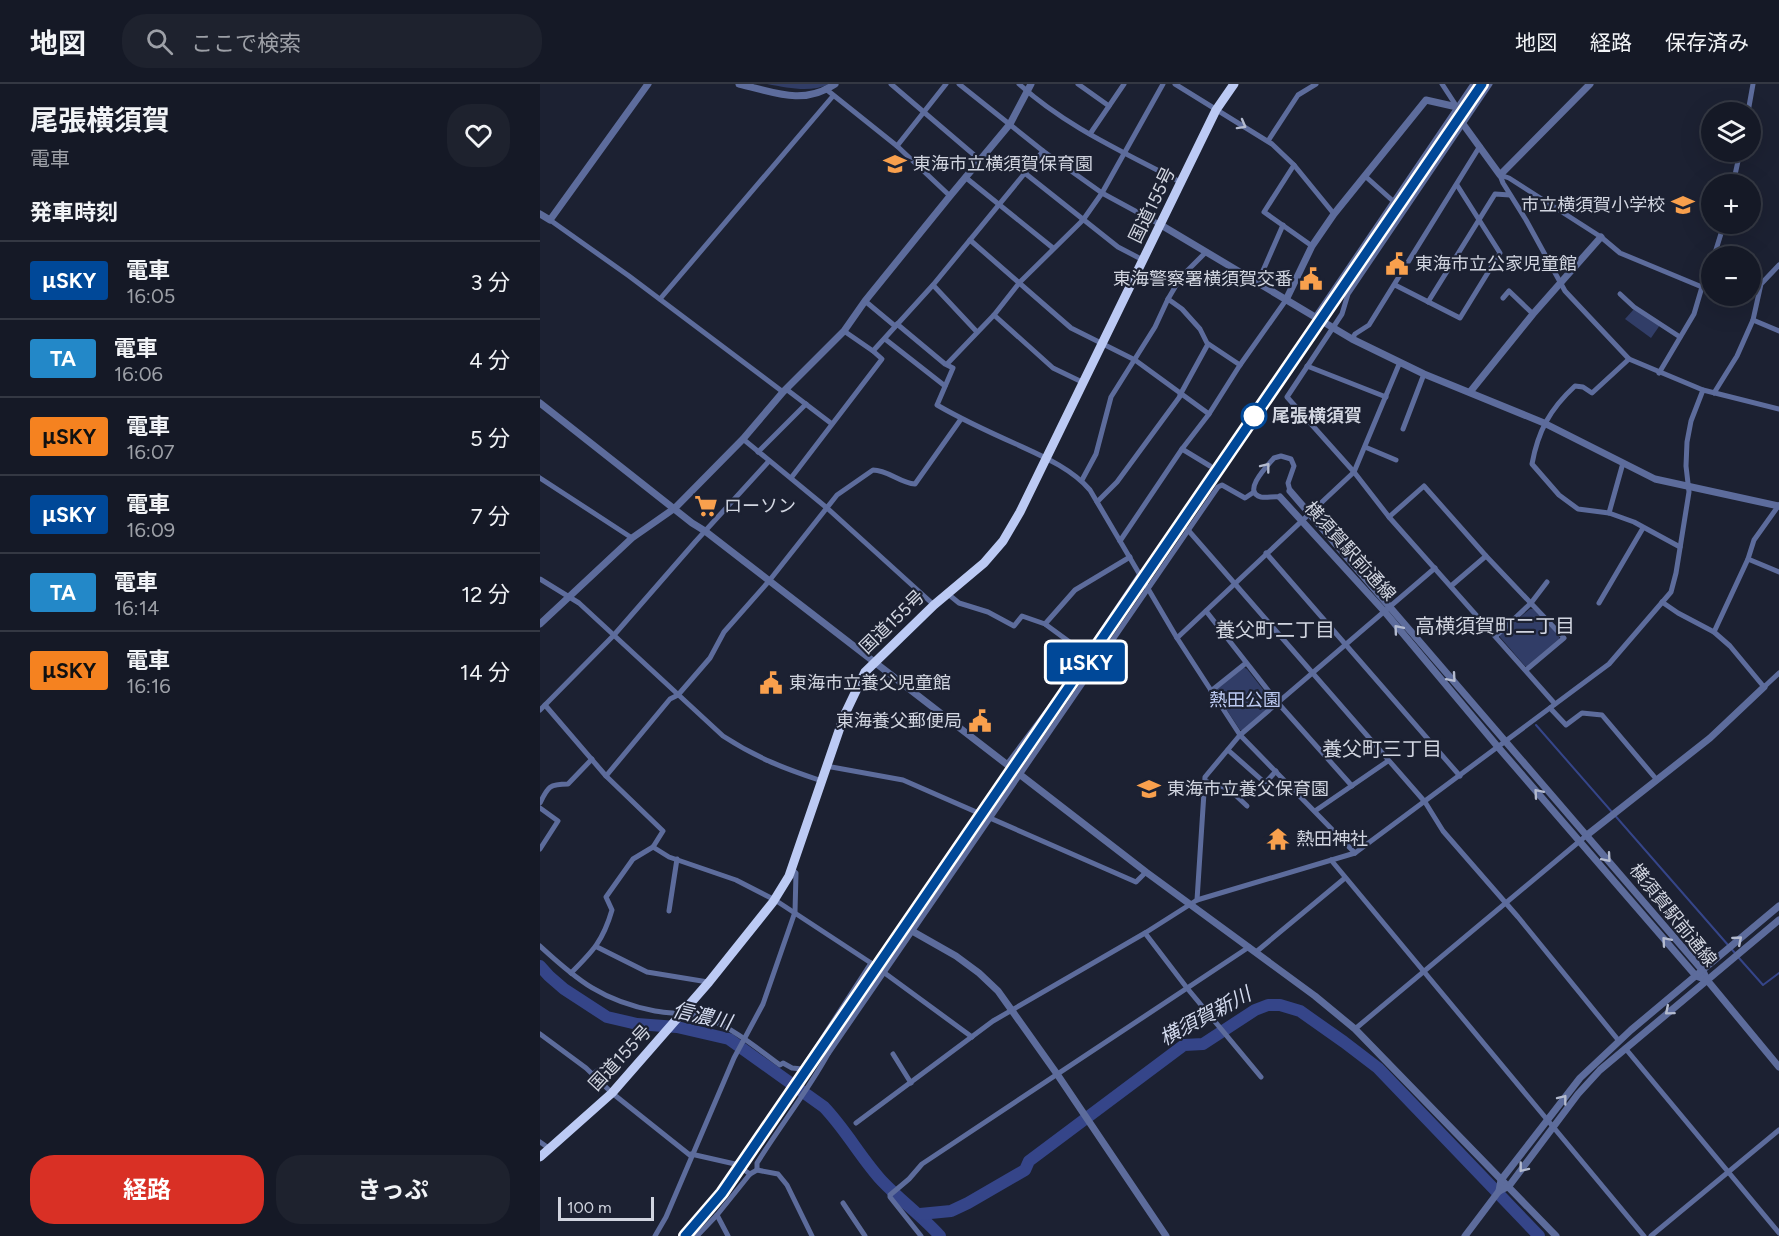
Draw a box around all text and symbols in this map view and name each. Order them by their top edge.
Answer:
search box [122,14,542,68]
icon: search [143,25,176,58]
text: 地図 [30,26,86,60]
text: ここで検索 [191,30,301,57]
text: 地図 [1515,30,1557,55]
text: 経路 [1590,30,1632,55]
text: 保存済み [1665,30,1749,55]
map controls [1701,102,1761,306]
button: layers [1701,102,1761,162]
text: 尾張横須賀 [30,103,170,137]
button: heart [447,104,510,167]
one-way arrow [1236,118,1246,129]
text: 電車 [30,147,70,171]
school or university icon: 東海市立横須賀保育園 [882,151,908,177]
place label: 東海市立横須賀保育園 [913,153,1093,175]
street label: 国道155号 [1124,163,1180,247]
button: + [1701,174,1761,234]
school or university icon: 市立横須賀小学校 [1670,192,1696,218]
place label: 市立横須賀小学校 [1521,194,1665,216]
text: 発車時刻 [30,199,118,226]
button: − [1701,246,1761,306]
public building icon: 東海市立公家児童館 [1384,251,1410,277]
place label: 東海市立公家児童館 [1415,253,1577,275]
text: 電車 [126,257,170,284]
public building icon: 東海警察署横須賀交番 [1298,266,1324,292]
text: μSKY [42,268,96,293]
place label: 東海警察署横須賀交番 [1113,268,1293,290]
text: 3 分 [471,269,510,296]
text: 16:05 [126,284,175,308]
text: 電車 [114,335,158,362]
text: TA [50,346,76,371]
text: 4 分 [469,347,510,374]
text: 16:06 [114,362,163,386]
marker: 尾張横須賀 [1241,403,1267,429]
place label: 尾張横須賀 [1272,405,1362,427]
text: 電車 [126,413,170,440]
text: μSKY [42,424,96,449]
text: 5 分 [470,425,510,452]
text: 16:07 [126,440,174,464]
one-way arrow [1259,463,1270,474]
text: 電車 [126,491,170,518]
supermarket icon: ローソン [693,493,719,519]
place label: ローソン [724,495,796,517]
street label: 横須賀駅前通線 [1300,497,1400,605]
text: μSKY [42,502,96,527]
text: 7 分 [471,503,510,530]
text: 16:09 [126,518,175,542]
text: 電車 [114,569,158,596]
text: TA [50,580,76,605]
text: 12 分 [461,581,510,608]
street label: 国道155号 [855,586,929,658]
text: 16:14 [114,596,159,620]
district label: 高横須賀町二丁目 [1415,614,1575,638]
district label: 養父町二丁目 [1215,618,1335,642]
one-way arrow [1395,625,1406,636]
line badge: μSKY [1044,642,1128,682]
text: 電車 [126,647,170,674]
text: μSKY [1059,650,1113,675]
text: μSKY [42,658,96,683]
text: 14 分 [460,659,510,686]
public building icon: 東海市立養父児童館 [758,670,784,696]
one-way arrow [1445,671,1456,682]
place label: 東海市立養父児童館 [789,672,951,694]
text: 16:16 [126,674,171,698]
park label: 熱田公園 [1209,689,1281,711]
public building icon: 東海養父郵便局 [967,708,993,734]
place label: 東海養父郵便局 [836,710,962,732]
district label: 養父町三丁目 [1322,737,1442,761]
school or university icon: 東海市立養父保育園 [1136,776,1162,802]
place label: 東海市立養父保育園 [1167,778,1329,800]
one-way arrow [1534,789,1545,800]
temple icon: 熱田神社 [1265,826,1291,852]
place label: 熱田神社 [1296,828,1368,850]
one-way arrow [1600,851,1611,862]
street label: 横須賀駅前通線 [1625,859,1721,971]
one-way arrow [1662,937,1673,948]
one-way arrow [1731,937,1742,948]
water label: 横須賀新川 [1155,981,1257,1050]
water label: 信濃川 [670,998,736,1035]
one-way arrow [1665,1004,1676,1015]
street label: 国道155号 [584,1020,656,1096]
one-way arrow [1556,1095,1567,1106]
button: 経路 [30,1155,264,1224]
button: きっぷ [276,1155,510,1224]
one-way arrow [1519,1162,1530,1173]
scale bar [558,1194,654,1222]
text: 100 m [567,1198,612,1217]

